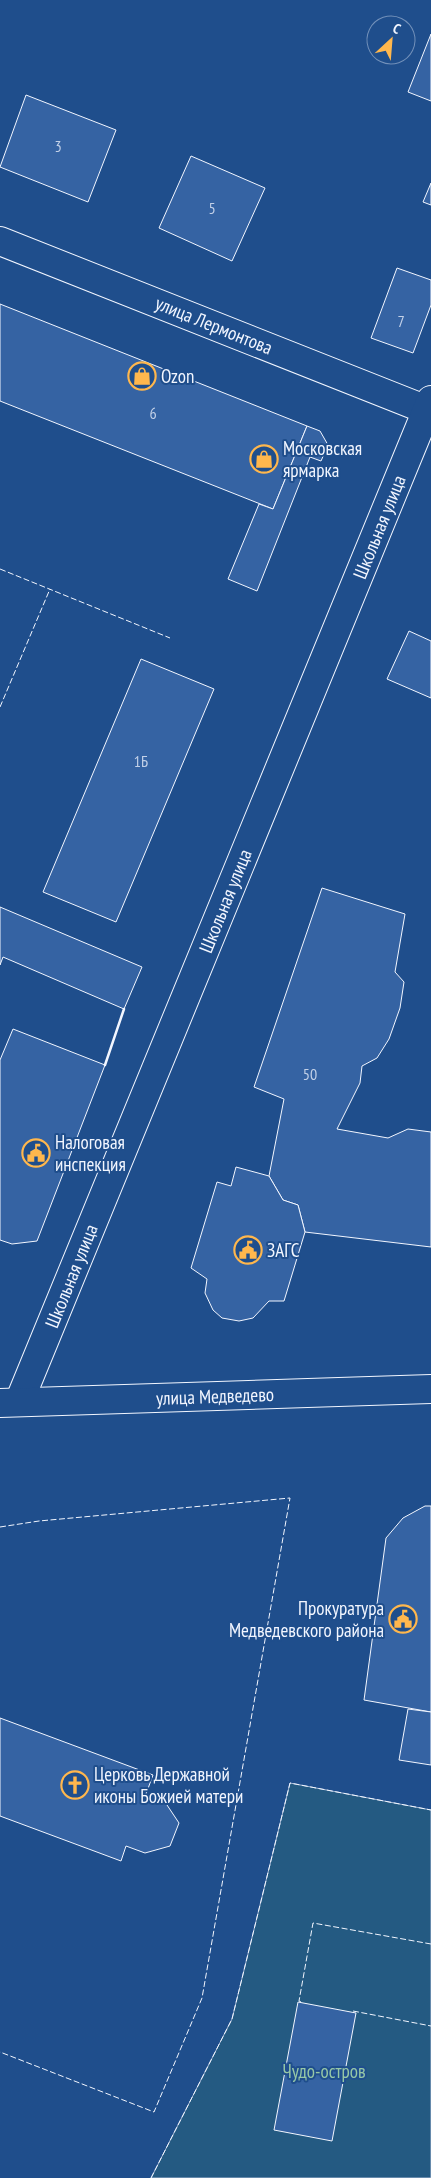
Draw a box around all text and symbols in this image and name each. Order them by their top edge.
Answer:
north arrow [366,15,416,65]
text: С [390,19,404,38]
house number: 3 [54,136,62,156]
house number: 5 [208,198,216,218]
street label: улица Лермонтова [152,291,276,359]
house number: 7 [397,311,405,331]
shop icon: Ozon [127,361,157,391]
place label: Ozon [161,364,194,388]
house number: 6 [149,403,157,423]
place label: Московская ярмарка [283,436,362,482]
shop icon: Московская ярмарка [249,444,279,474]
street label: Школьная улица [347,472,411,582]
house number: 1Б [134,751,148,771]
street label: Школьная улица [193,846,257,956]
house number: 50 [303,1064,317,1084]
place label: Налоговая инспекция [55,1130,126,1176]
public building icon: Налоговая инспекция [21,1138,51,1168]
street label: Школьная улица [39,1221,103,1331]
public building icon: ЗАГС [233,1235,263,1265]
place label: ЗАГС [267,1238,300,1262]
street label: улица Медведево [155,1382,275,1410]
place label: Прокуратура Медведевского района [229,1596,384,1642]
public building icon: Прокуратура Медведевского района [388,1604,418,1634]
place label: Церковь Державной иконы Божией матери [94,1762,243,1808]
church icon: Церковь Державной иконы Божией матери [60,1770,90,1800]
park label: Чудо-остров [282,2059,366,2083]

